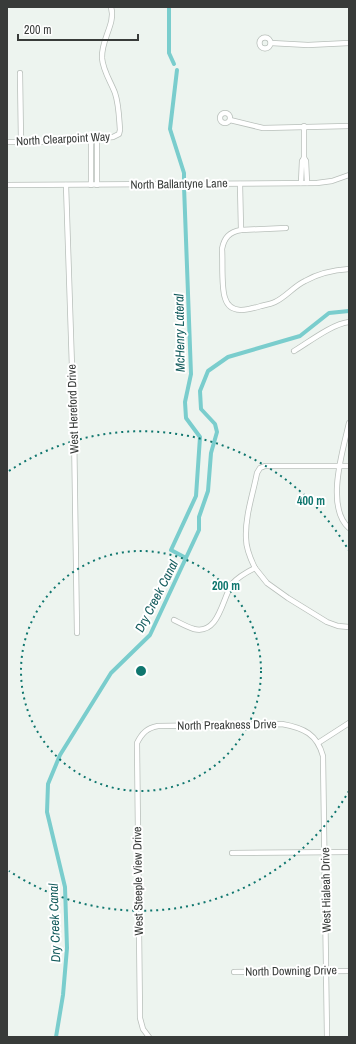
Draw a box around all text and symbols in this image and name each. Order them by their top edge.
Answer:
scale bar [18,16,138,42]
text: 200 m [24,22,51,38]
street label: North Clearpoint Way [16,129,111,149]
street label: North Ballantyne Lane [130,175,228,193]
water label: McHenry Lateral [170,293,189,372]
street label: West Hereford Drive [63,364,83,454]
text: 400 m [297,493,325,509]
water label: Dry Creek Canal [131,557,182,635]
text: 200 m [212,578,240,594]
centre of rings [134,664,148,678]
street label: North Preakness Drive [177,716,277,734]
street label: West Steeple View Drive [129,826,147,936]
street label: West Hialeah Drive [317,847,335,933]
water label: Dry Creek Canal [45,883,64,963]
street label: North Downing Drive [245,962,337,980]

